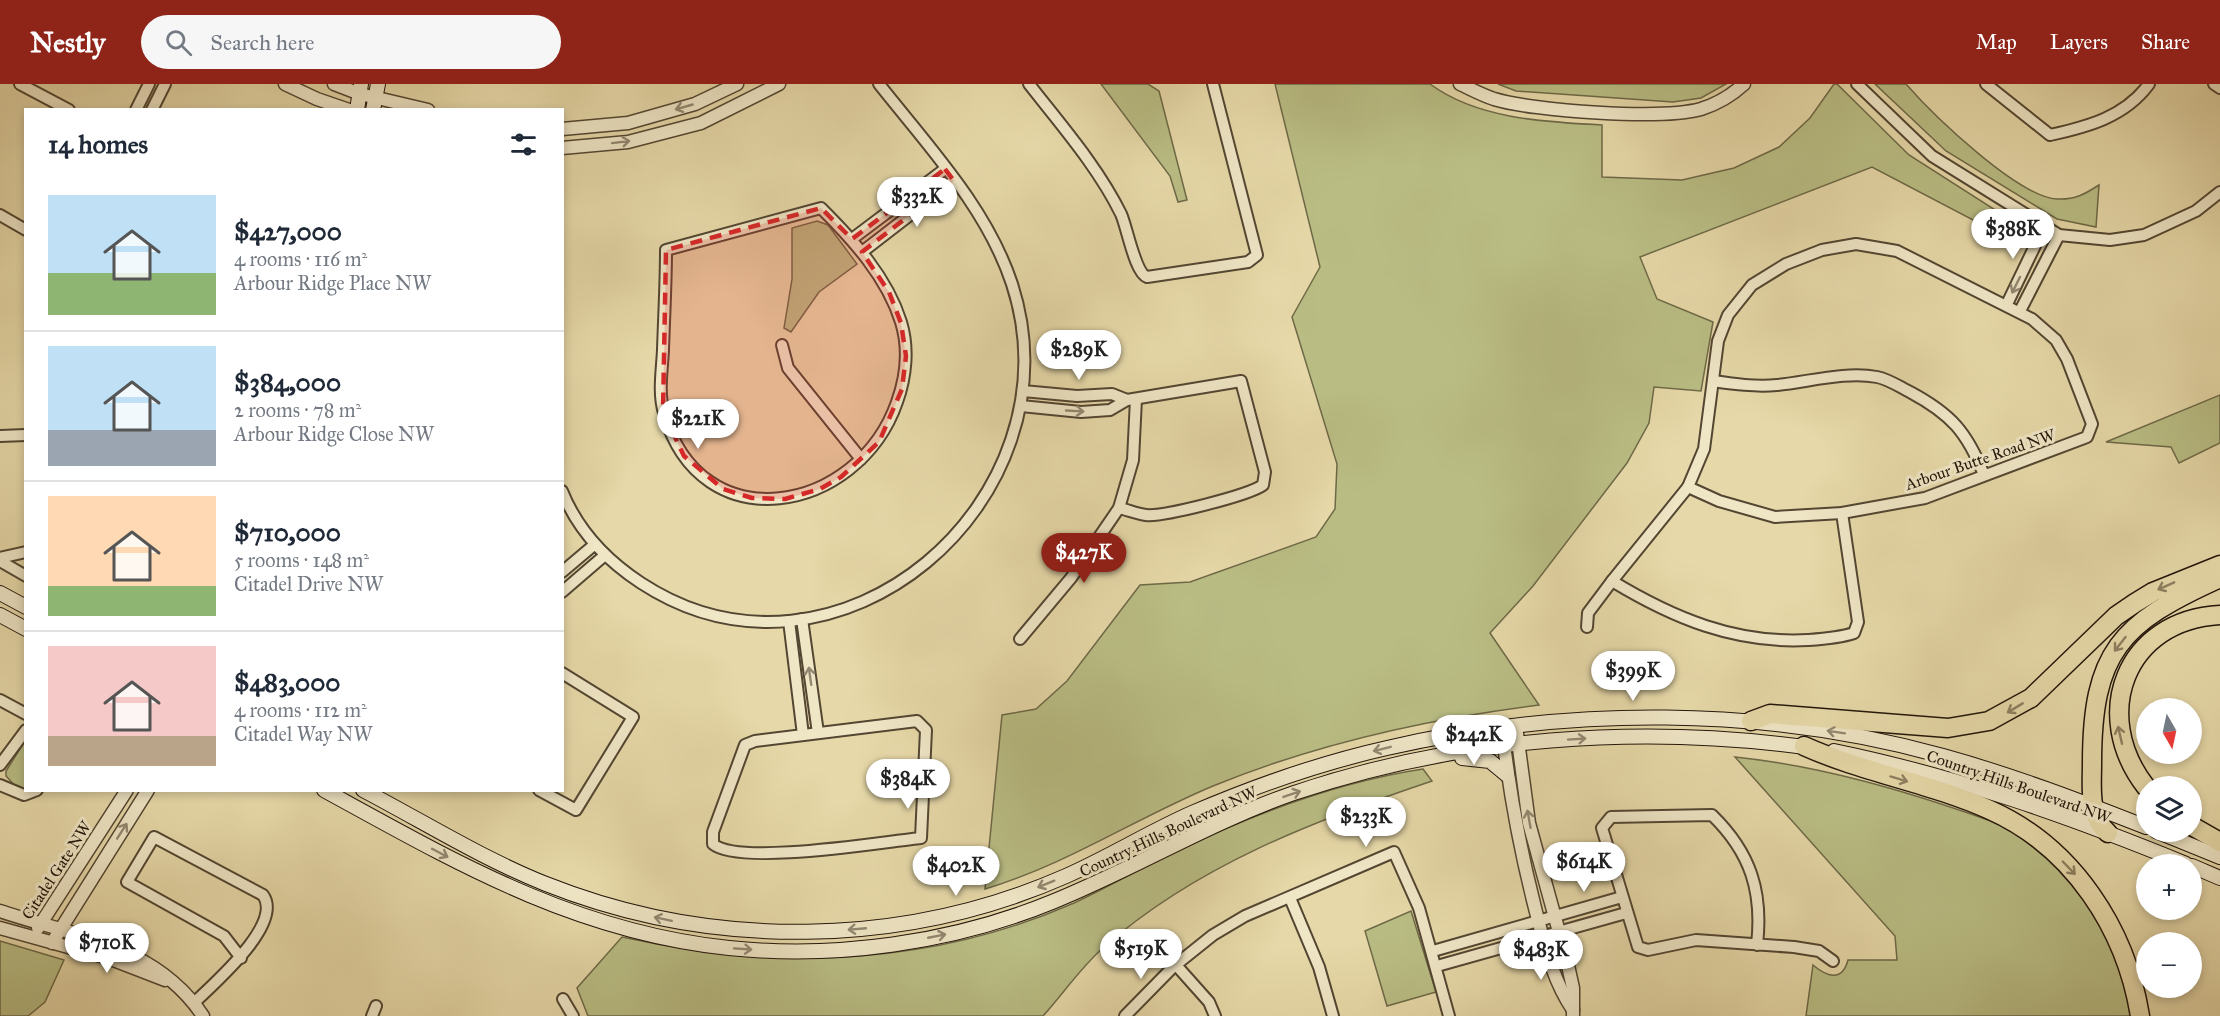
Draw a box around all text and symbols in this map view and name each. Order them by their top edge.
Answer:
search box [141,15,561,69]
text: Nestly [30,25,105,60]
icon: search [162,26,195,59]
text: Search here [210,29,314,56]
text: Map [1976,29,2017,55]
text: Layers [2050,29,2108,55]
text: Share [2141,29,2190,55]
one-way arrow [674,102,693,114]
text: 14 homes [48,128,148,160]
icon: filters [507,128,540,161]
one-way arrow [610,136,630,147]
pin: $332K [875,177,959,228]
text: $332K [891,184,943,208]
pin: $388K [1971,209,2055,260]
text: $427,000 [234,215,342,247]
text: $388K [1985,216,2041,240]
icon: home [96,219,168,291]
text: 4 rooms · 116 m² [234,247,367,271]
text: Arbour Ridge Place NW [234,271,431,295]
one-way arrow [2010,275,2022,293]
pin: $289K [1037,330,1121,381]
text: $289K [1050,337,1108,361]
text: $384,000 [234,366,341,398]
icon: home [96,370,168,442]
text: 2 rooms · 78 m² [234,398,361,422]
pin: $221K [656,399,740,450]
one-way arrow [1065,405,1085,416]
text: $221K [671,406,725,430]
text: Arbour Ridge Close NW [234,422,434,446]
street label: Arbour Butte Road NW [1902,425,2058,494]
text: $710,000 [234,516,341,548]
icon: home [96,520,168,592]
pin: $427K [1042,533,1126,584]
text: $427K [1055,540,1113,564]
text: 5 rooms · 148 m² [234,548,369,572]
text: Citadel Drive NW [234,572,383,596]
one-way arrow [2157,581,2175,593]
one-way arrow [2113,636,2126,652]
pin: $399K [1591,651,1675,702]
text: $399K [1605,658,1661,682]
text: $483,000 [234,666,340,698]
one-way arrow [804,667,815,686]
icon: home [96,670,168,742]
text: 4 rooms · 112 m² [234,698,367,722]
north arrow [2136,698,2202,764]
map controls [2136,698,2202,998]
one-way arrow [2007,702,2024,714]
pin: $242K [1432,715,1516,766]
text: Citadel Way NW [234,722,373,746]
text: $242K [1445,722,1503,746]
one-way arrow [2114,726,2126,745]
one-way arrow [1826,727,1846,738]
one-way arrow [1566,733,1586,744]
one-way arrow [1373,744,1392,756]
street label: Country Hills Boulevard NW [1924,746,2114,827]
pin: $384K [866,759,950,810]
text: $384K [880,766,936,790]
one-way arrow [1889,774,1908,785]
button: layers [2136,776,2202,842]
street label: Country Hills Boulevard NW [1076,782,1261,881]
one-way arrow [1282,788,1301,799]
pin: $233K [1324,797,1408,848]
text: $233K [1340,804,1392,828]
one-way arrow [1523,810,1534,830]
street label: Citadel Gate NW [18,817,96,923]
one-way arrow [116,823,128,840]
pin: $614K [1542,842,1626,893]
pin: $402K [914,846,998,897]
one-way arrow [430,848,448,859]
text: $614K [1556,849,1612,873]
text: $402K [927,853,985,877]
button: + [2136,854,2202,920]
one-way arrow [2062,861,2076,876]
one-way arrow [1038,879,1056,890]
one-way arrow [654,913,673,925]
pin: $710K [65,923,149,974]
one-way arrow [848,924,868,935]
pin: $519K [1099,929,1183,980]
text: $710K [79,930,135,954]
one-way arrow [927,930,946,941]
pin: $483K [1499,930,1583,981]
button: − [2136,932,2202,998]
text: $519K [1114,936,1168,960]
text: $483K [1513,937,1569,961]
one-way arrow [732,944,752,955]

